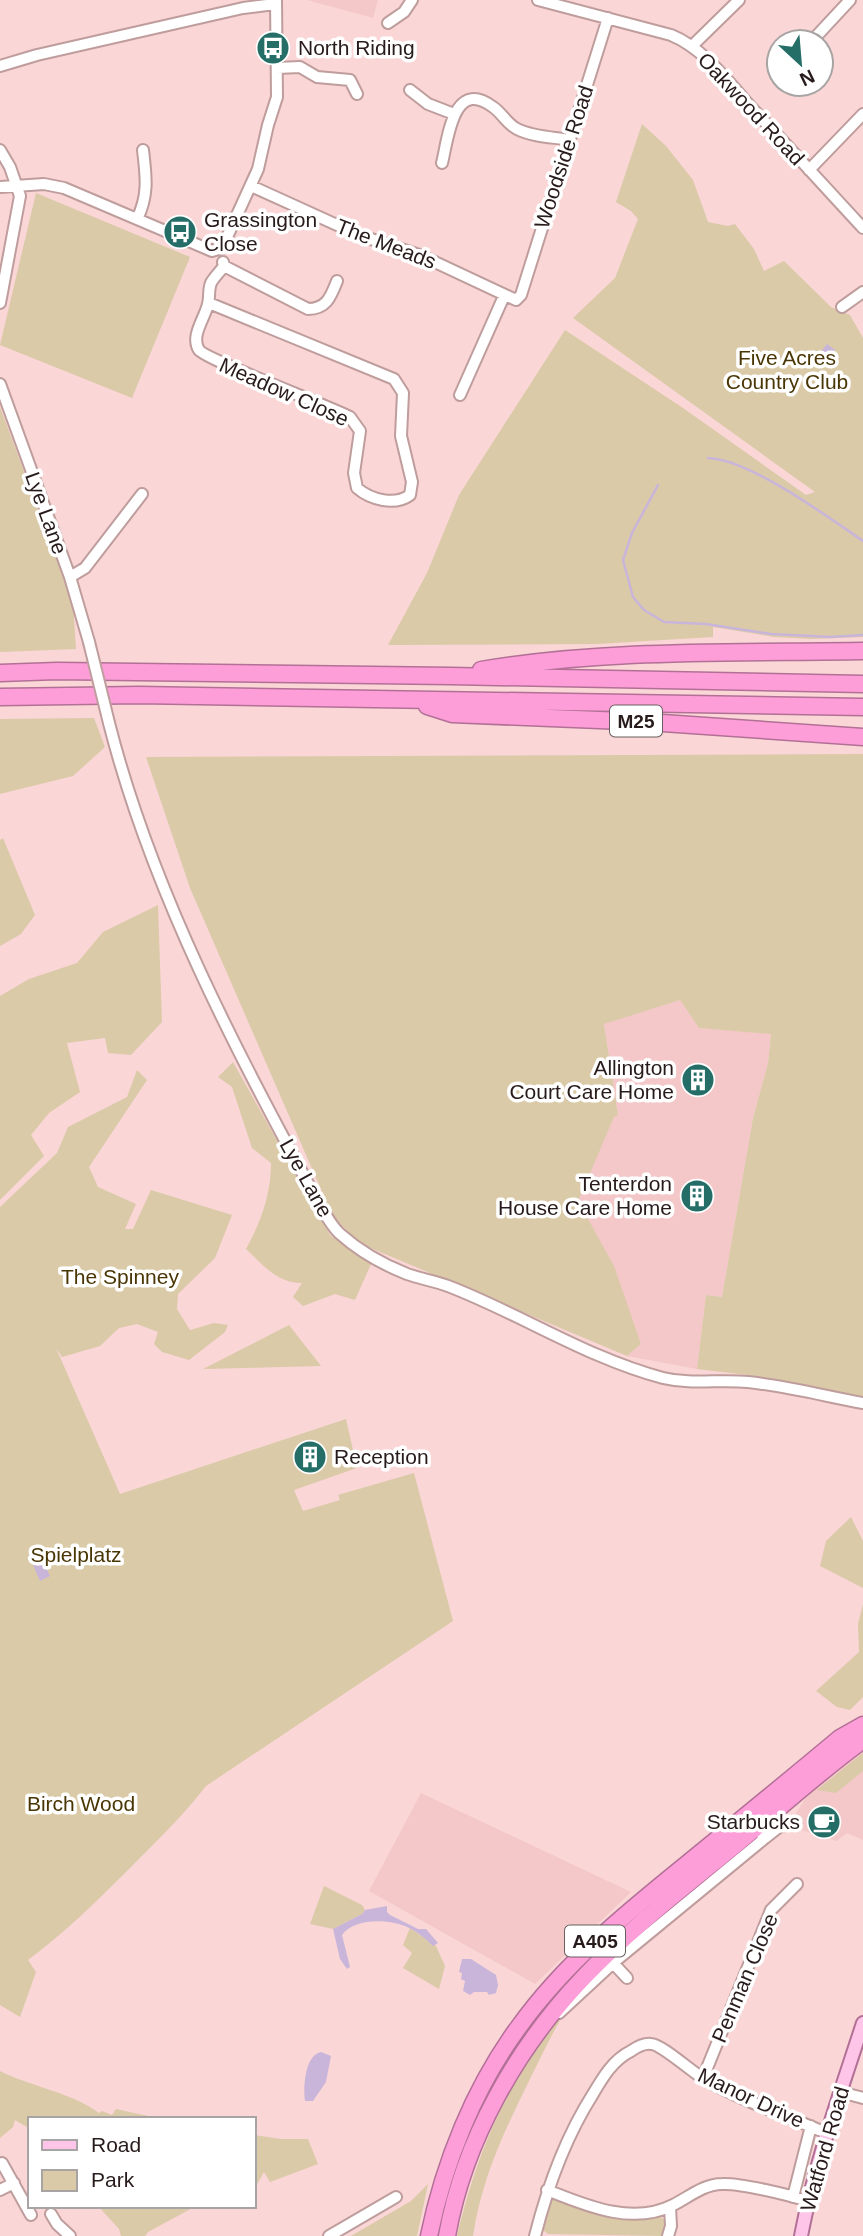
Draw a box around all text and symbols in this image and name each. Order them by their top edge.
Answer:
north arrow [765,28,835,98]
bus stop icon: North Riding [254,29,292,67]
place label: North Riding [298,36,415,59]
street label: Oakwood Road [694,48,809,169]
text: N [796,65,818,90]
street label: Woodside Road [530,82,597,231]
place label: Grassington Close [204,208,317,255]
bus stop icon: Grassington Close [161,213,199,251]
street label: The Meads [333,214,439,273]
park label: Five Acres Country Club [726,346,848,393]
street label: Meadow Close [216,353,352,430]
street label: Lye Lane [21,469,72,557]
road number: M25 [610,706,662,736]
place label: Allington Court Care Home [509,1056,674,1103]
building icon: Allington Court Care Home [679,1061,717,1099]
street label: Lye Lane [276,1135,337,1221]
place label: Tenterdon House Care Home [498,1172,672,1219]
building icon: Tenterdon House Care Home [678,1177,716,1215]
park label: The Spinney [61,1265,179,1288]
building icon: Reception [291,1438,329,1476]
place label: Reception [334,1445,429,1468]
park label: Spielplatz [30,1543,122,1566]
park label: Birch Wood [27,1792,135,1815]
cafe icon: Starbucks [805,1803,843,1841]
place label: Starbucks [707,1810,800,1833]
street label: Penman Close [707,1910,782,2046]
road number: A405 [565,1926,625,1956]
street label: Manor Drive [695,2063,808,2132]
street label: Watford Road [796,2084,853,2214]
legend [28,2117,256,2208]
text: Road [91,2133,141,2156]
text: Park [91,2168,135,2191]

